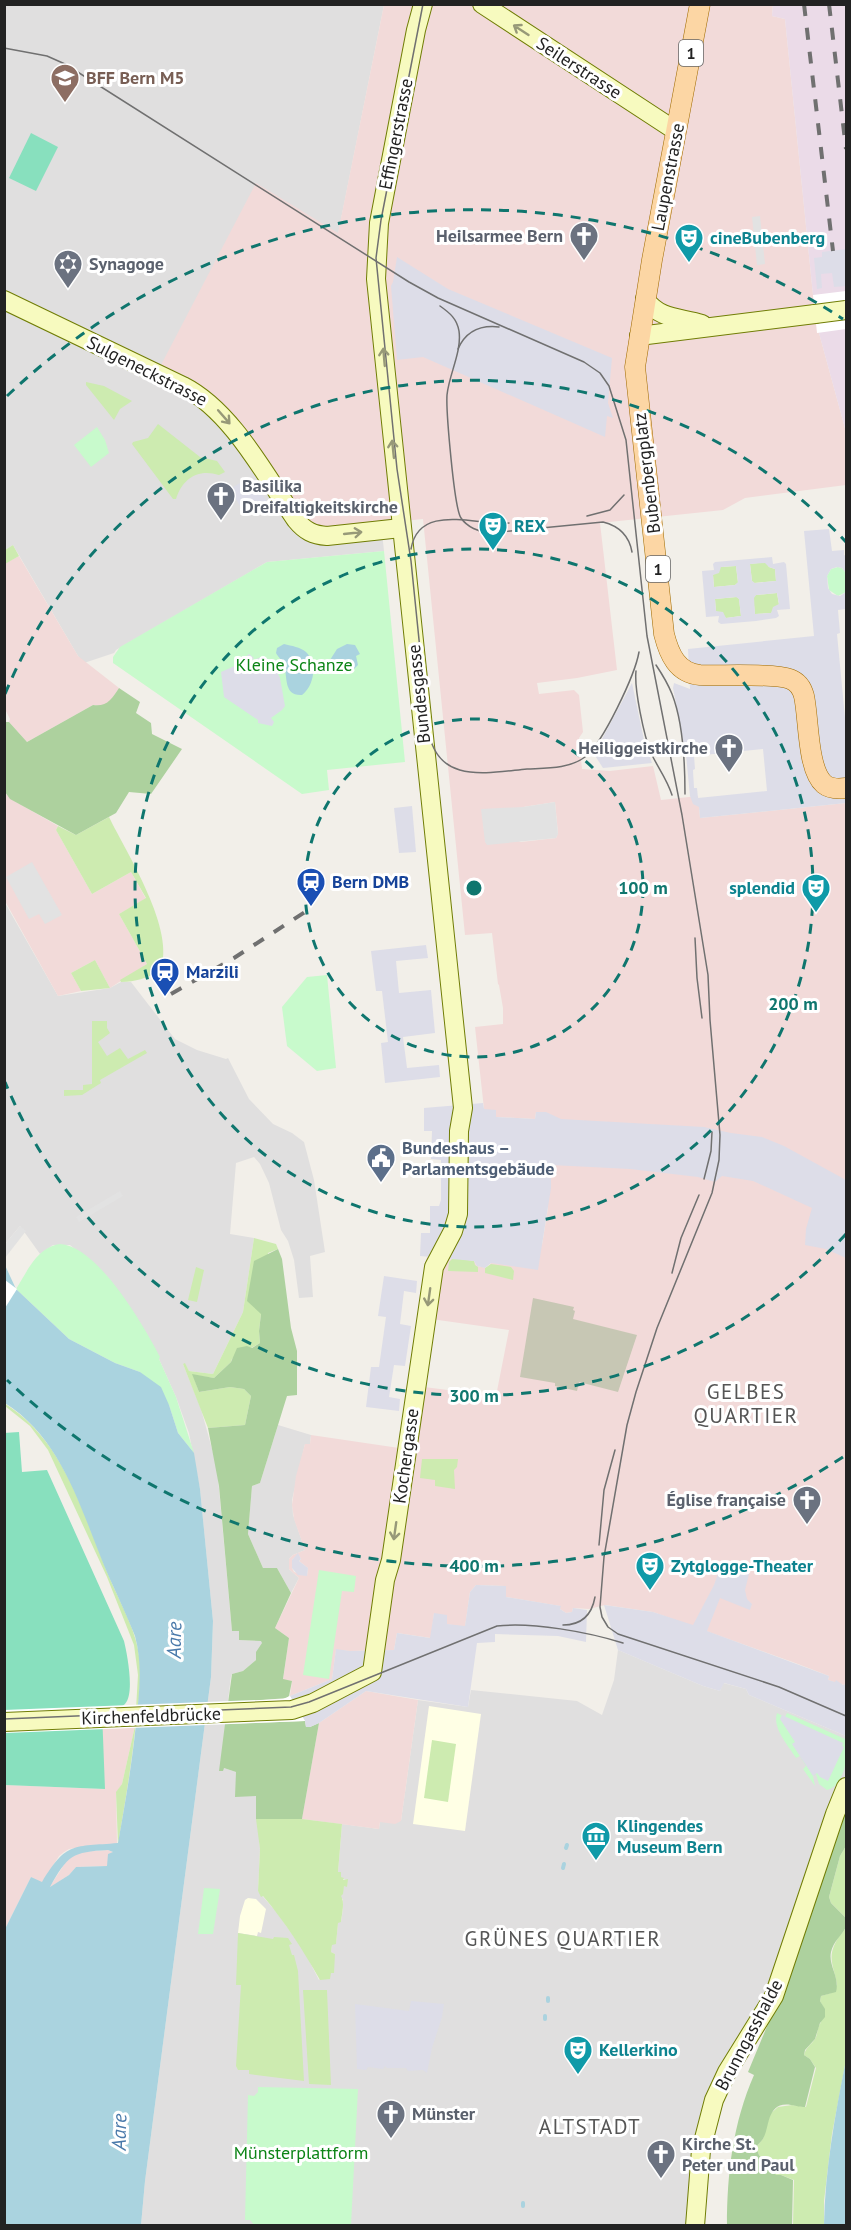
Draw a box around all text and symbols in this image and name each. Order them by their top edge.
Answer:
one-way arrow [514,24,530,36]
street label: Seilerstrasse [532,31,626,104]
road number: 1 [679,40,703,66]
school or university icon: BFF Bern M5 [49,62,81,104]
place label: BFF Bern M5 [86,66,185,89]
street label: Effingerstrasse [373,76,418,192]
street label: Laupenstrasse [646,121,689,233]
church icon: Heilsarmee Bern [568,220,600,262]
theatre icon: cineBubenberg [673,222,705,264]
place label: Heilsarmee Bern [436,224,563,247]
place label: cineBubenberg [710,226,825,249]
synagogue icon: Synagoge [52,248,84,290]
place label: Synagoge [89,252,164,275]
street label: Sulgeneckstrasse [83,330,211,411]
one-way arrow [378,347,389,367]
one-way arrow [217,409,231,424]
street label: Bubenbergplatz [628,411,665,535]
one-way arrow [387,439,398,459]
place label: Basilika Dreifaltigkeitskirche [242,474,398,518]
church icon: Basilika Dreifaltigkeitskirche [205,480,237,522]
theatre icon: REX [477,510,509,552]
place label: REX [514,514,546,537]
one-way arrow [342,527,362,538]
road number: 1 [646,556,670,582]
street label: Bundesgasse [402,643,435,745]
park label: Kleine Schanze [235,653,353,676]
church icon: Heiliggeistkirche [713,732,745,774]
place label: Heiliggeistkirche [578,736,708,759]
station icon: Bern DMB [295,866,327,908]
place label: Bern DMB [332,870,409,893]
theatre icon: splendid [800,872,832,914]
text: 100 m [618,876,668,899]
place label: splendid [729,876,795,899]
centre of rings [464,878,484,898]
station icon: Marzili [149,956,181,998]
place label: Marzili [186,960,239,983]
text: 200 m [768,992,818,1015]
place label: Bundeshaus – Parlamentsgebäude [402,1136,554,1180]
public building icon: Bundeshaus – Parlamentsgebäude [365,1142,397,1184]
one-way arrow [424,1286,435,1306]
district label: GELBES QUARTIER [693,1378,799,1429]
text: 300 m [449,1384,499,1407]
street label: Kochergasse [387,1407,424,1505]
church icon: Église française [791,1484,823,1526]
place label: Église française [666,1488,786,1511]
one-way arrow [390,1521,401,1541]
theatre icon: Zytglogge-Theater [634,1550,666,1592]
text: 400 m [449,1554,499,1577]
place label: Zytglogge-Theater [671,1554,814,1577]
water label: Aare [161,1621,187,1660]
street label: Kirchenfeldbrücke [81,1702,221,1729]
place label: Klingendes Museum Bern [617,1814,722,1858]
museum icon: Klingendes Museum Bern [580,1820,612,1862]
district label: GRÜNES QUARTIER [465,1925,661,1952]
street label: Brunngasshalde [710,1975,788,2094]
theatre icon: Kellerkino [562,2034,594,2076]
place label: Kellerkino [599,2038,678,2061]
church icon: Münster [375,2098,407,2140]
place label: Münster [412,2102,476,2125]
water label: Aare [106,2113,132,2152]
district label: ALTSTADT [539,2113,641,2140]
place label: Kirche St. Peter und Paul [682,2132,795,2176]
church icon: Kirche St. Peter und Paul [645,2138,677,2180]
park label: Münsterplattform [234,2141,368,2164]

